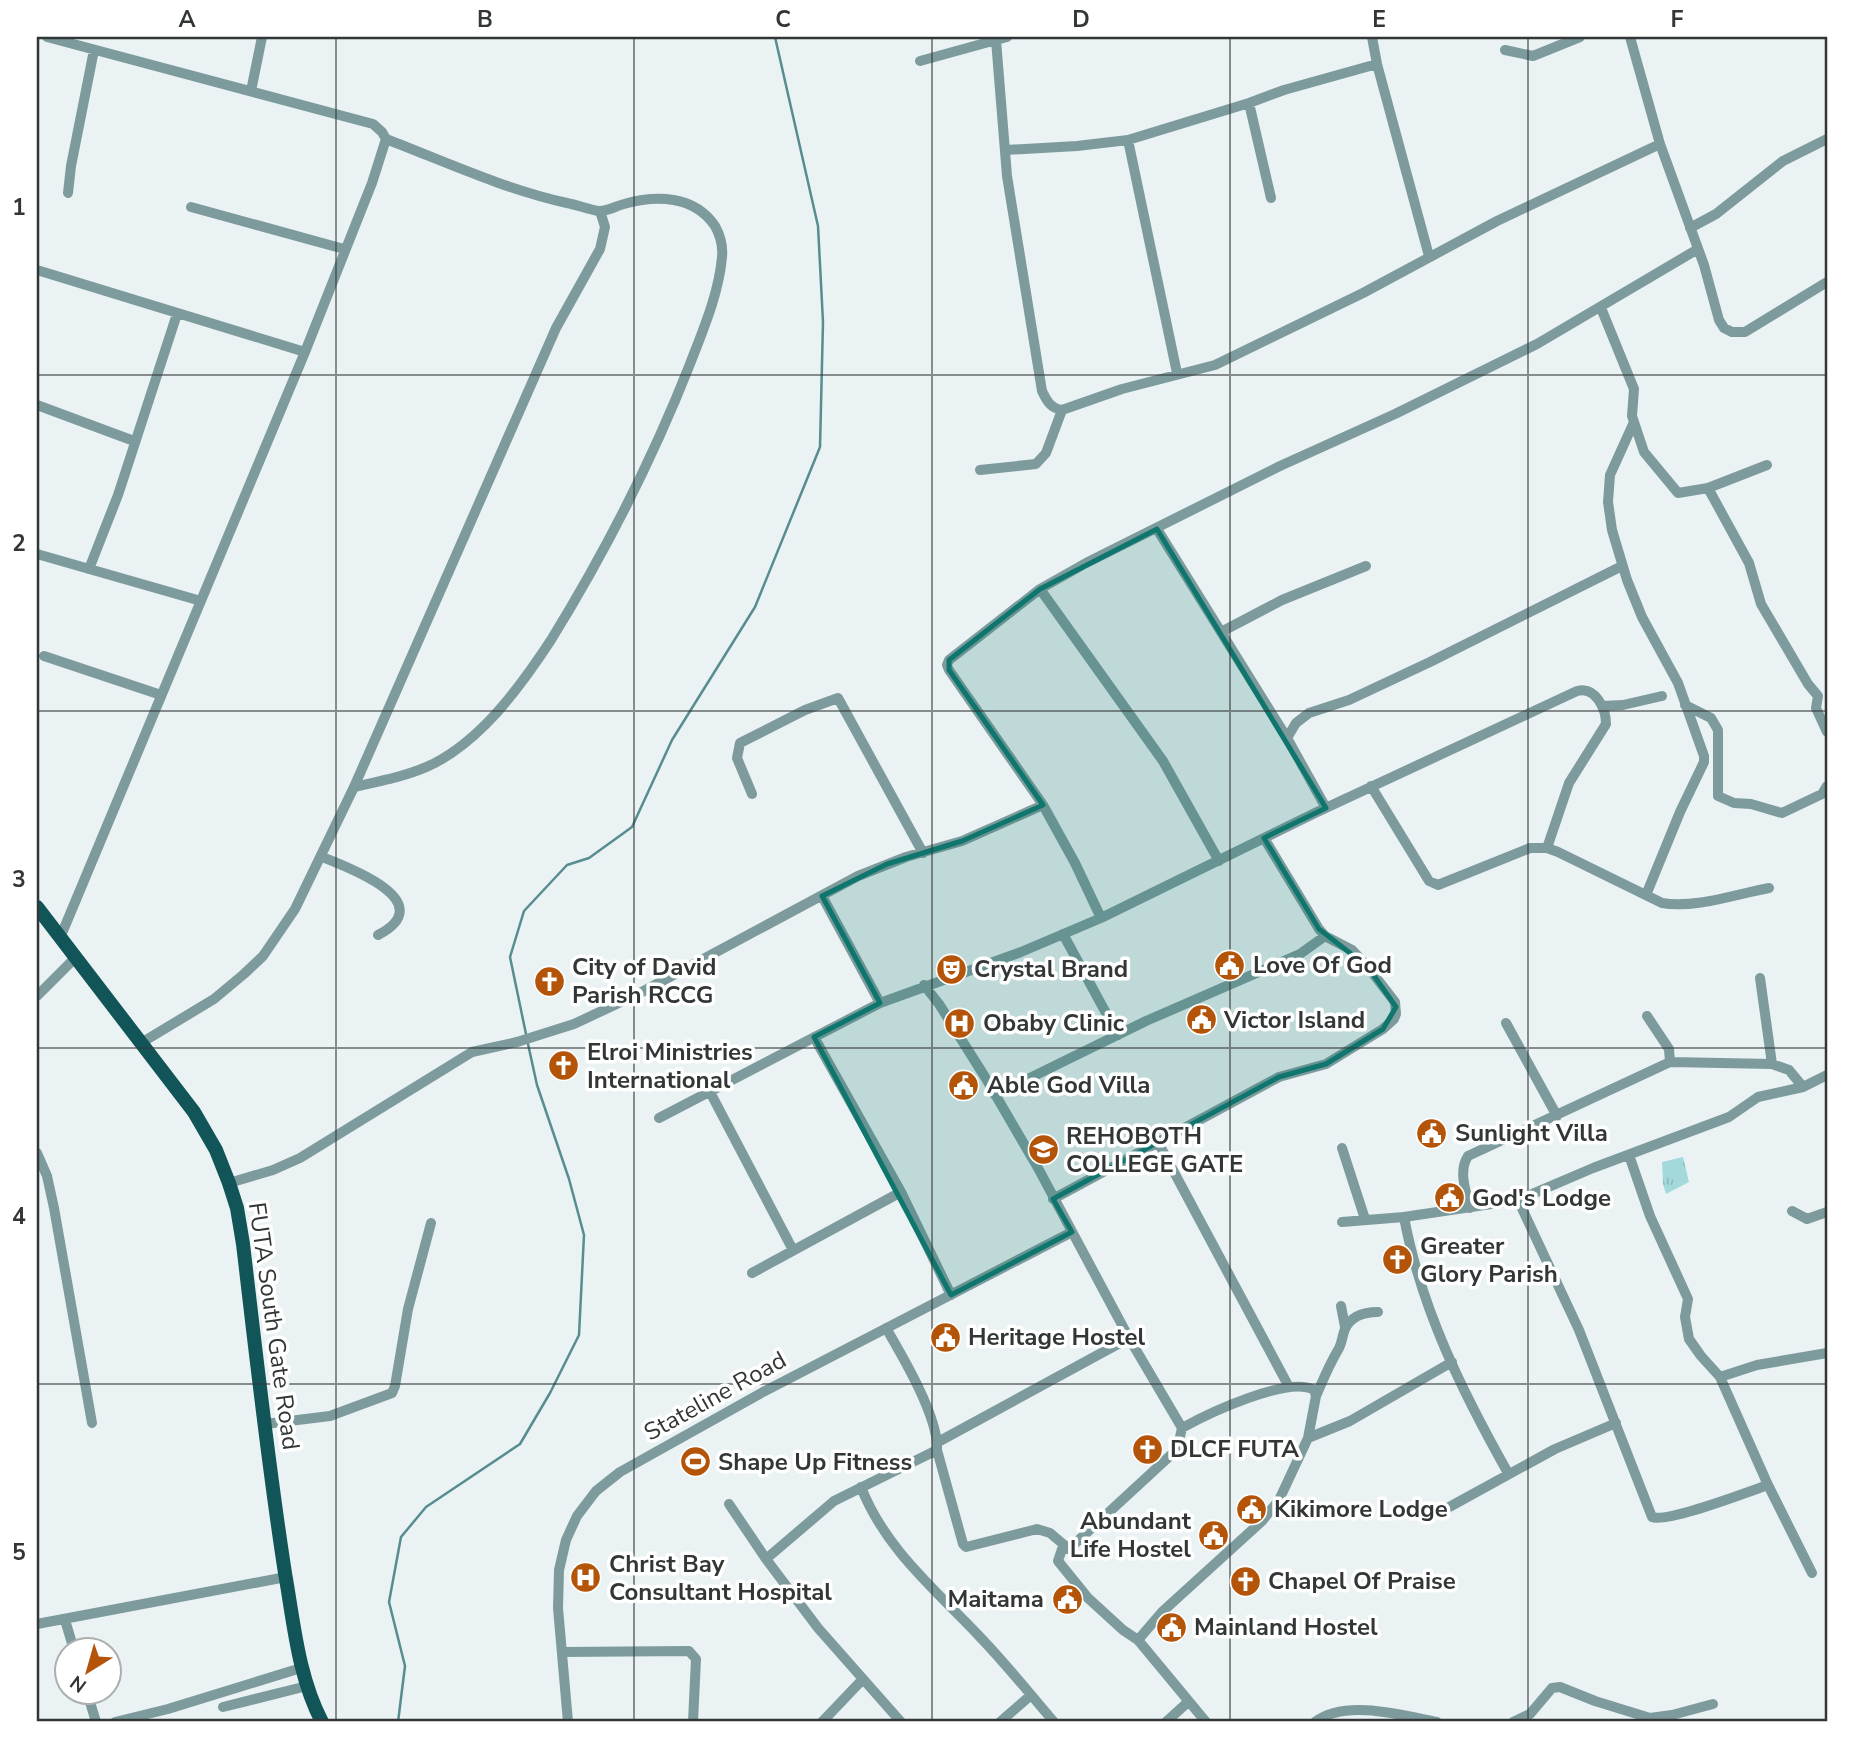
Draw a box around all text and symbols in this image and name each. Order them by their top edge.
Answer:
text: A [178,4,196,35]
text: B [477,4,493,35]
text: C [775,4,791,35]
text: D [1072,4,1090,35]
text: E [1372,4,1386,35]
text: F [1671,4,1684,35]
text: 1 [12,192,26,223]
text: 2 [12,528,26,559]
text: 3 [12,864,26,895]
public building icon: Love Of God [1213,948,1247,982]
place label: Love Of God [1253,949,1392,981]
place label: City of David Parish RCCG [572,951,716,1011]
theatre icon: Crystal Brand [934,952,968,986]
place label: Crystal Brand [974,953,1128,985]
church icon: City of David Parish RCCG [532,964,566,998]
public building icon: Victor Island [1184,1003,1218,1037]
place label: Victor Island [1223,1004,1365,1036]
hospital icon: Obaby Clinic [943,1006,977,1040]
place label: Obaby Clinic [983,1007,1125,1039]
place label: Elroi Ministries International [587,1036,753,1096]
church icon: Elroi Ministries International [547,1049,581,1083]
public building icon: Able God Villa [947,1068,981,1102]
place label: Able God Villa [987,1069,1150,1101]
public building icon: Sunlight Villa [1415,1116,1449,1150]
place label: Sunlight Villa [1455,1117,1608,1149]
place label: REHOBOTH COLLEGE GATE [1066,1120,1243,1180]
school or university icon: REHOBOTH COLLEGE GATE [1026,1133,1060,1167]
public building icon: God's Lodge [1432,1181,1466,1215]
place label: God's Lodge [1472,1182,1611,1214]
street label: FUTA South Gate Road [241,1200,307,1452]
text: 4 [12,1201,26,1232]
place label: Greater Glory Parish [1420,1230,1558,1290]
church icon: Greater Glory Parish [1380,1243,1414,1277]
public building icon: Heritage Hostel [928,1320,962,1354]
place label: Heritage Hostel [968,1321,1145,1353]
street label: Stateline Road [638,1344,792,1448]
church icon: DLCF FUTA [1130,1432,1164,1466]
place label: DLCF FUTA [1170,1433,1299,1465]
sports icon: Shape Up Fitness [678,1445,712,1479]
place label: Shape Up Fitness [718,1446,912,1478]
public building icon: Kikimore Lodge [1234,1492,1268,1526]
place label: Kikimore Lodge [1274,1493,1448,1525]
place label: Abundant Life Hostel [1070,1505,1192,1565]
public building icon: Abundant Life Hostel [1197,1518,1231,1552]
text: 5 [12,1537,26,1568]
place label: Christ Bay Consultant Hospital [609,1548,832,1608]
hospital icon: Christ Bay Consultant Hospital [569,1561,603,1595]
church icon: Chapel Of Praise [1228,1564,1262,1598]
place label: Chapel Of Praise [1268,1565,1456,1597]
public building icon: Maitama [1050,1582,1084,1616]
place label: Maitama [947,1583,1044,1615]
public building icon: Mainland Hostel [1154,1610,1188,1644]
place label: Mainland Hostel [1194,1611,1378,1643]
north arrow [52,1636,122,1706]
text: N [65,1669,92,1698]

